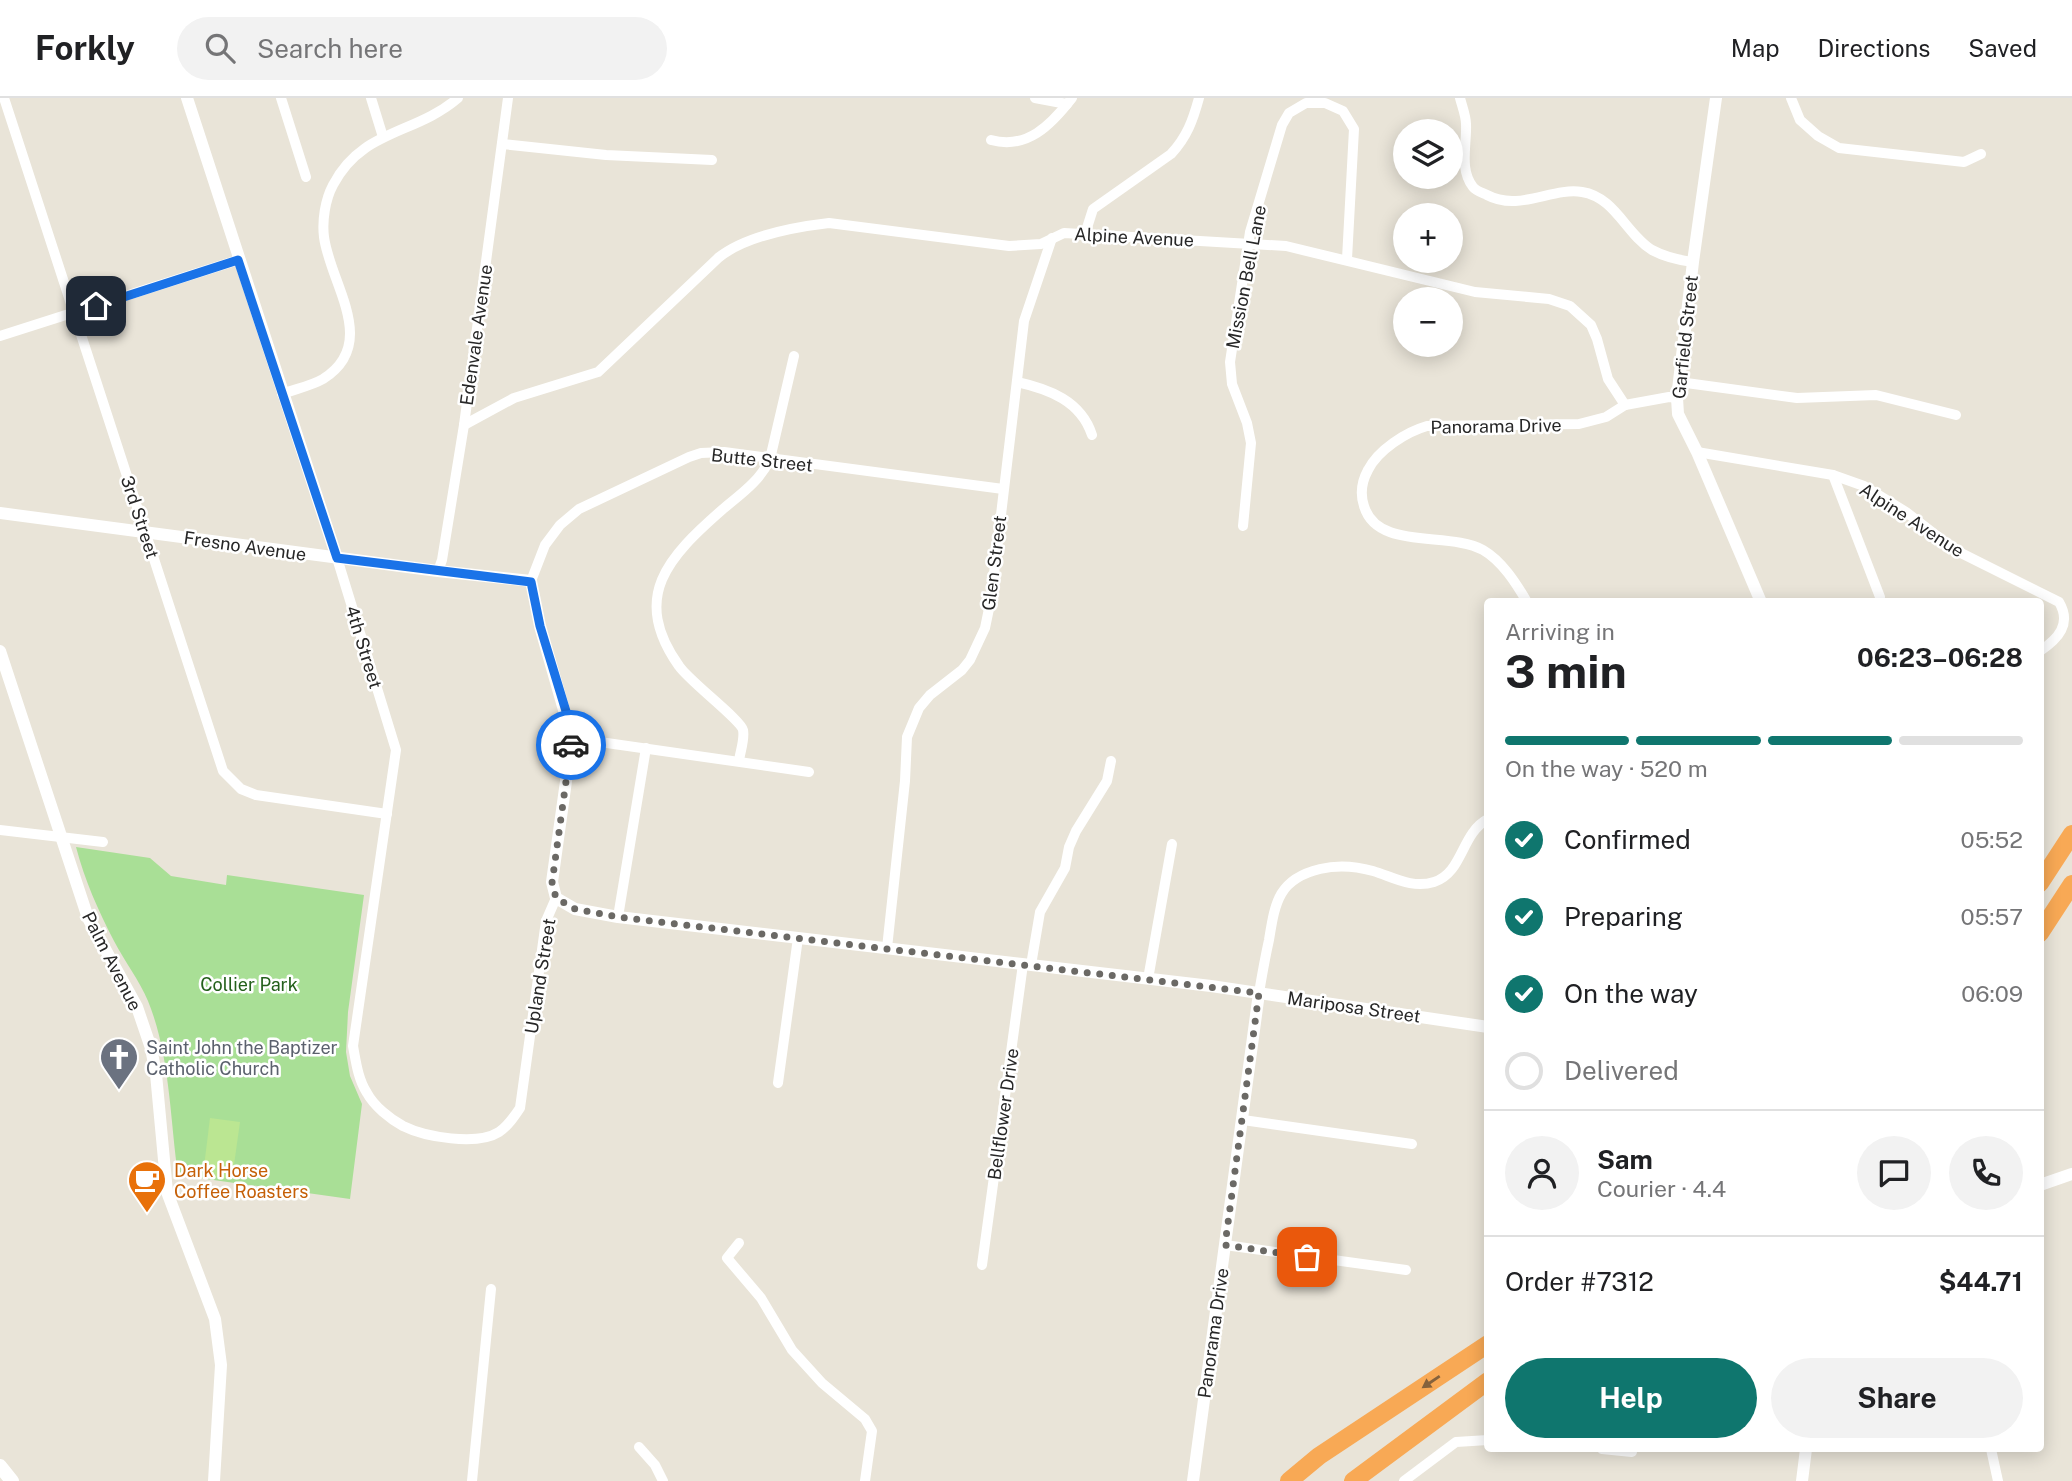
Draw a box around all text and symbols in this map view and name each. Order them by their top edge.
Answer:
search box [177,17,667,80]
text: Forkly [35,29,135,67]
icon: search [201,29,239,67]
text: Search here [257,33,403,64]
text: Map [1731,34,1780,62]
text: Directions [1818,34,1930,62]
text: Saved [1968,34,2037,62]
map controls [1393,119,1463,357]
button: layers [1393,119,1463,189]
street label: Mission Bell Lane [1222,203,1270,351]
button: + [1393,203,1463,273]
street label: Alpine Avenue [1073,223,1195,251]
street label: Edenvale Avenue [456,263,496,407]
street label: Garfield Street [1668,274,1702,400]
pin [66,276,126,336]
icon: home [77,287,115,325]
button: − [1393,287,1463,357]
street label: Panorama Drive [1430,414,1562,438]
street label: Butte Street [710,444,814,476]
street label: 3rd Street [117,473,163,561]
street label: Alpine Avenue [1856,478,1968,562]
street label: Glen Street [978,514,1010,612]
street label: Fresno Avenue [182,527,308,565]
street label: 4th Street [341,603,387,691]
text: Arriving in [1505,618,1615,645]
text: 06:23–06:28 [1857,642,2023,673]
text: 3 min [1505,644,1627,698]
courier [536,710,606,780]
icon: car [552,726,590,764]
text: On the way · 520 m [1505,755,1708,782]
icon: check [1505,821,1543,859]
text: Confirmed [1564,824,1691,855]
text: 05:52 [1961,826,2023,853]
icon: check [1505,898,1543,936]
text: Preparing [1564,901,1683,932]
text: 05:57 [1960,903,2023,930]
street label: Palm Avenue [78,908,146,1014]
street label: Upland Street [520,917,560,1035]
park label: Collier Park [200,974,298,995]
icon: check [1505,975,1543,1013]
text: On the way [1564,978,1698,1009]
text: 06:09 [1961,980,2023,1007]
street label: Mariposa Street [1286,987,1422,1027]
church icon: Saint John the Baptizer Catholic Church [98,1036,140,1091]
place label: Saint John the Baptizer Catholic Church [146,1037,338,1079]
street label: Bellflower Drive [983,1047,1023,1181]
text: Delivered [1564,1055,1679,1086]
button: person [1505,1136,1579,1210]
button: chat [1857,1136,1931,1210]
button: phone [1949,1136,2023,1210]
text: Sam [1597,1144,1653,1175]
cafe icon: Dark Horse Coffee Roasters [126,1159,168,1214]
place label: Dark Horse Coffee Roasters [174,1160,308,1202]
text: Courier · 4.4 [1597,1175,1726,1202]
pin [1277,1227,1337,1287]
icon: bag [1288,1238,1326,1276]
street label: Panorama Drive [1193,1266,1233,1400]
text: Order #7312 [1505,1266,1654,1297]
text: $44.71 [1939,1266,2023,1297]
button: Help [1505,1358,1757,1438]
button: Share [1771,1358,2023,1438]
one-way arrow [1421,1376,1441,1389]

